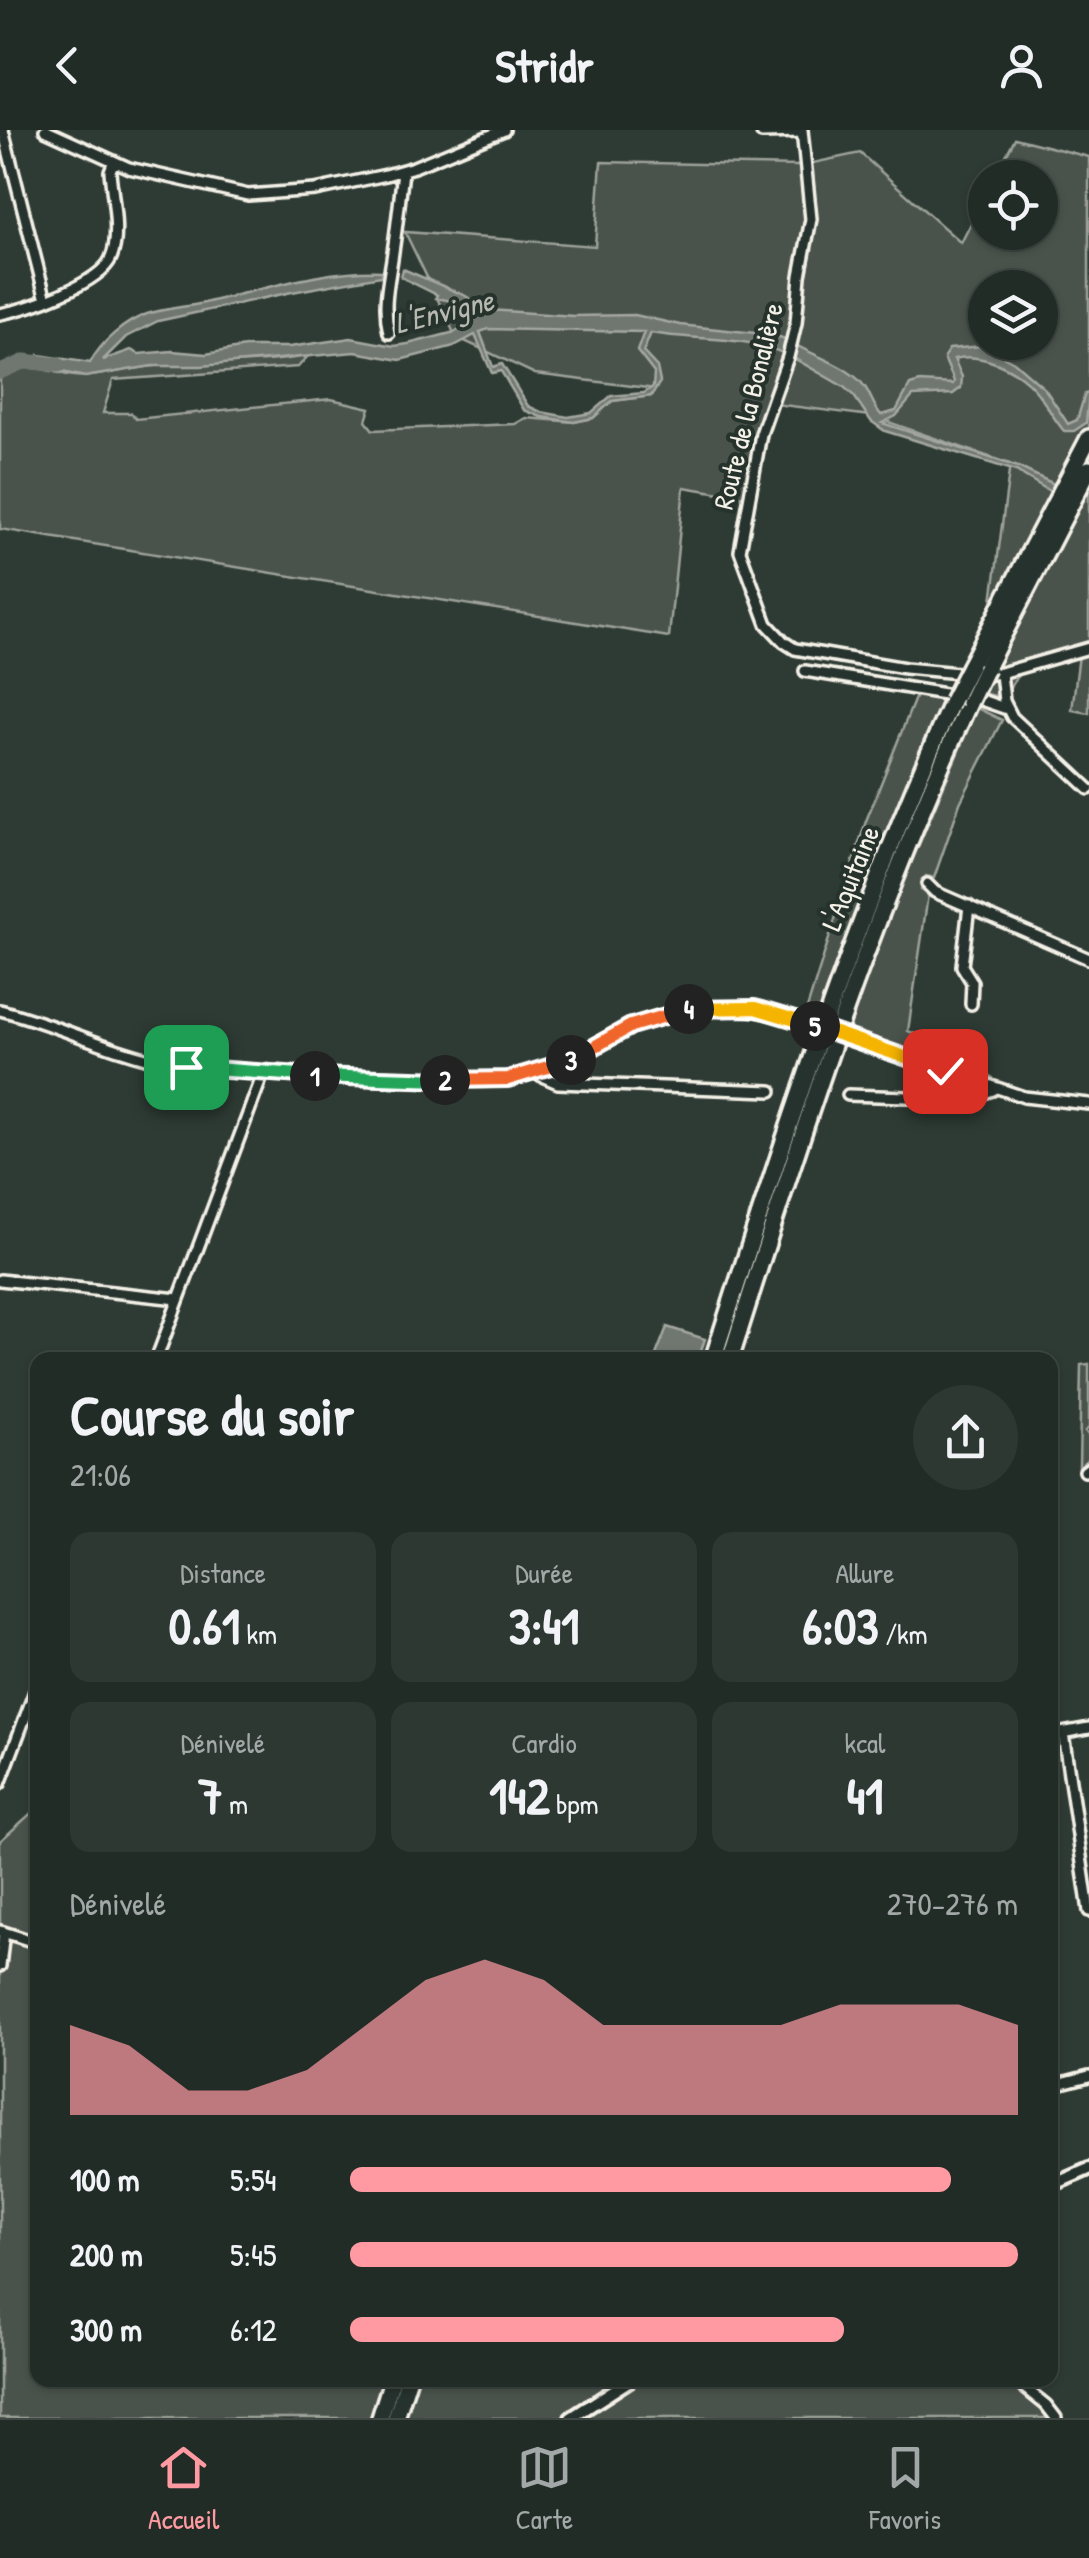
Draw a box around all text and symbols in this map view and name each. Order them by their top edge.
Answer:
text: Stridr [495,35,594,96]
icon: back [40,38,95,93]
icon: person [994,38,1049,93]
map controls [968,160,1058,360]
button: locate [968,160,1058,250]
button: layers [968,270,1058,360]
water label: L'Envigne [390,279,499,344]
street label: Route de la Bonalière [704,299,792,513]
street label: L'Aquitaine [812,820,888,936]
pin: 4 [664,984,714,1034]
text: 4 [684,990,694,1028]
pin: 5 [790,1001,840,1051]
text: 5 [809,1007,821,1045]
pin [144,1025,229,1110]
pin [903,1029,988,1114]
pin: 3 [546,1035,596,1085]
icon: arrive [159,1040,214,1095]
text: 3 [565,1041,577,1079]
icon: check [918,1044,973,1099]
pin: 1 [290,1051,340,1101]
pin: 2 [420,1055,470,1105]
text: 1 [310,1057,320,1095]
text: 2 [438,1061,452,1099]
text: Course du soir [70,1378,354,1452]
button: share [913,1385,1018,1490]
text: 21:06 [70,1453,131,1496]
text: Distance [180,1554,266,1592]
text: Durée [515,1554,573,1592]
text: Allure [836,1554,894,1592]
text: 0.61 [169,1592,240,1660]
text: 3:41 [509,1592,579,1660]
text: 6:03 [802,1592,879,1660]
text: km [240,1615,277,1653]
text: /km [879,1615,928,1653]
text: Dénivelé [181,1724,265,1762]
text: Cardio [511,1724,577,1762]
text: kcal [845,1724,885,1762]
text: 7 [198,1762,223,1830]
text: 142 [489,1762,550,1830]
text: 41 [847,1762,883,1830]
text: m [223,1785,248,1823]
text: bpm [550,1785,599,1823]
text: Dénivelé [70,1882,166,1925]
text: 270–276 m [887,1882,1018,1925]
text: 100 m [70,2158,139,2201]
text: 5:54 [230,2158,277,2201]
text: 200 m [70,2233,143,2276]
text: 5:45 [230,2233,277,2276]
text: 300 m [70,2308,142,2351]
text: 6:12 [230,2308,277,2351]
tab: Accueil [148,2440,219,2538]
tab: Carte [515,2440,573,2538]
tab: Favoris [869,2440,941,2538]

